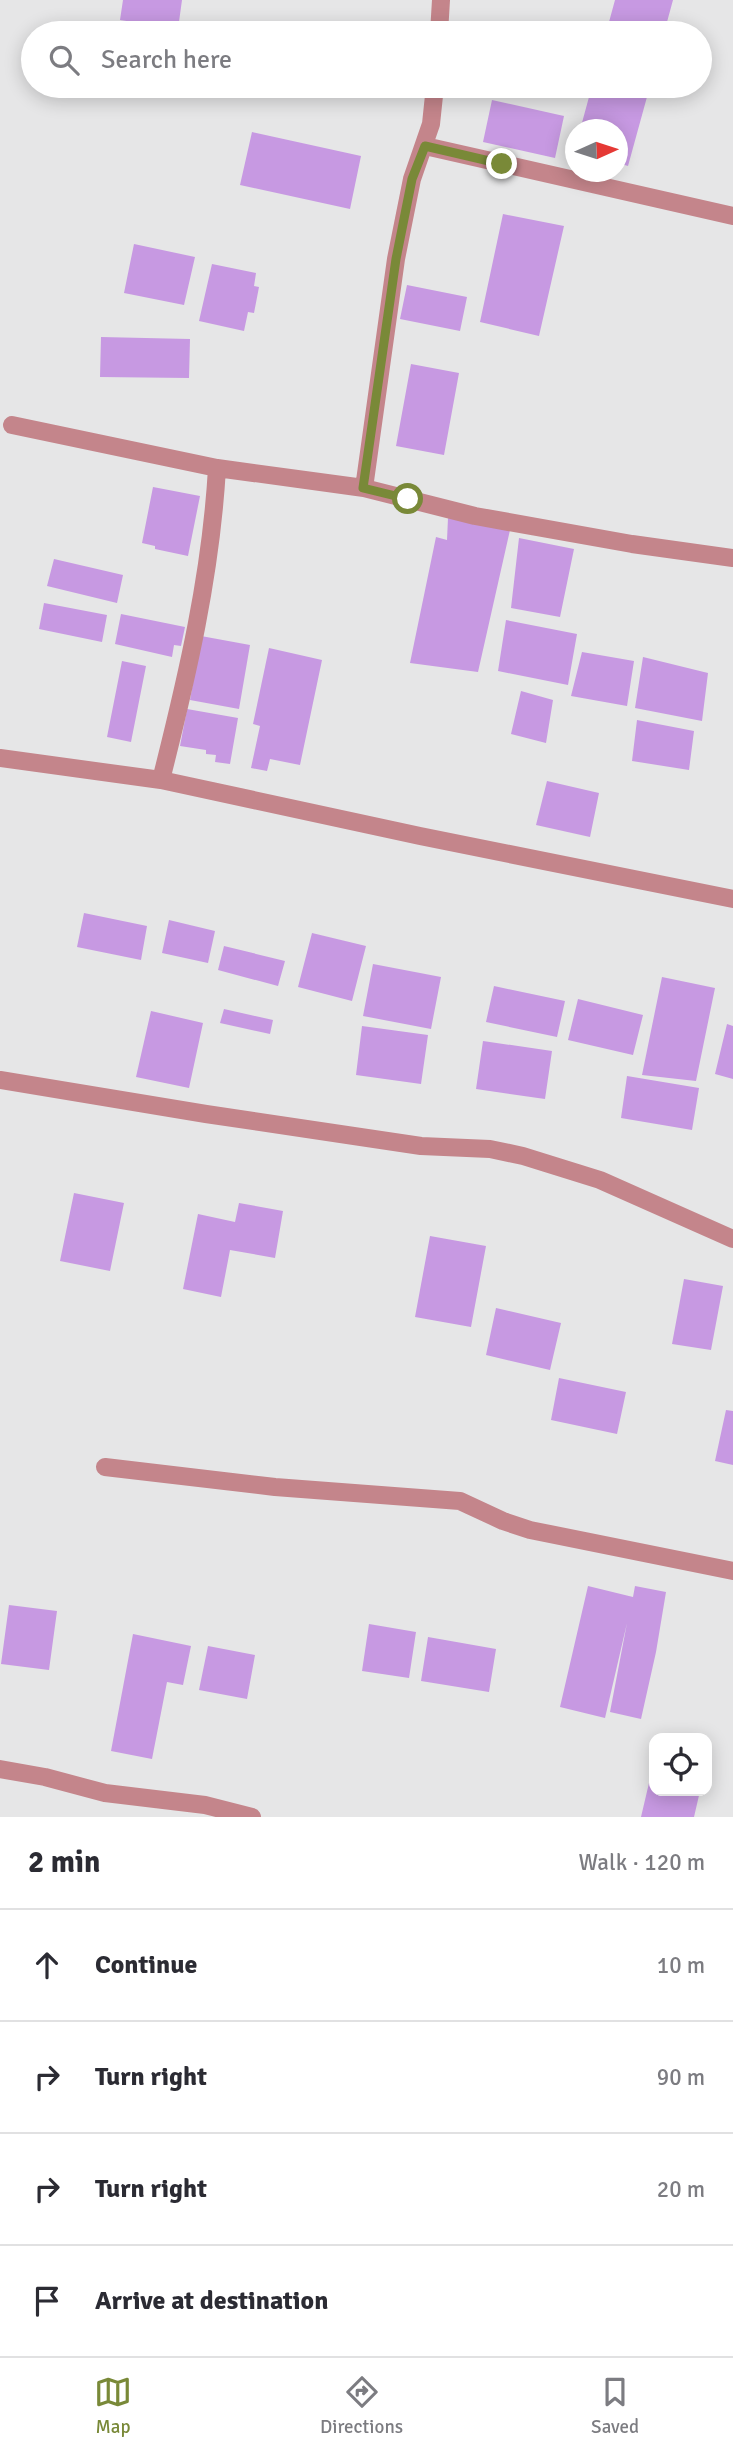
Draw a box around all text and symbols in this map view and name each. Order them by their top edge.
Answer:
search box [21,21,712,98]
icon: search [45,41,83,79]
text: Search here [101,44,232,76]
north arrow [565,119,628,182]
route end [486,148,517,179]
route start [392,483,423,514]
map controls [649,1733,712,1796]
button: locate [649,1733,712,1796]
text: 2 min [28,1844,100,1881]
text: Walk · 120 m [579,1848,705,1877]
icon: ahead [28,1946,66,1984]
text: Continue [95,1949,197,1981]
text: 10 m [657,1951,705,1980]
icon: right [28,2058,66,2096]
text: Turn right [95,2061,207,2093]
text: 90 m [657,2063,705,2092]
icon: right [28,2170,66,2208]
text: Turn right [95,2173,207,2205]
text: 20 m [657,2175,705,2204]
icon: arrive [28,2282,66,2320]
text: Arrive at destination [95,2285,328,2317]
tab: Map [94,2373,132,2439]
tab: Directions [320,2373,403,2439]
tab: Saved [591,2373,639,2439]

